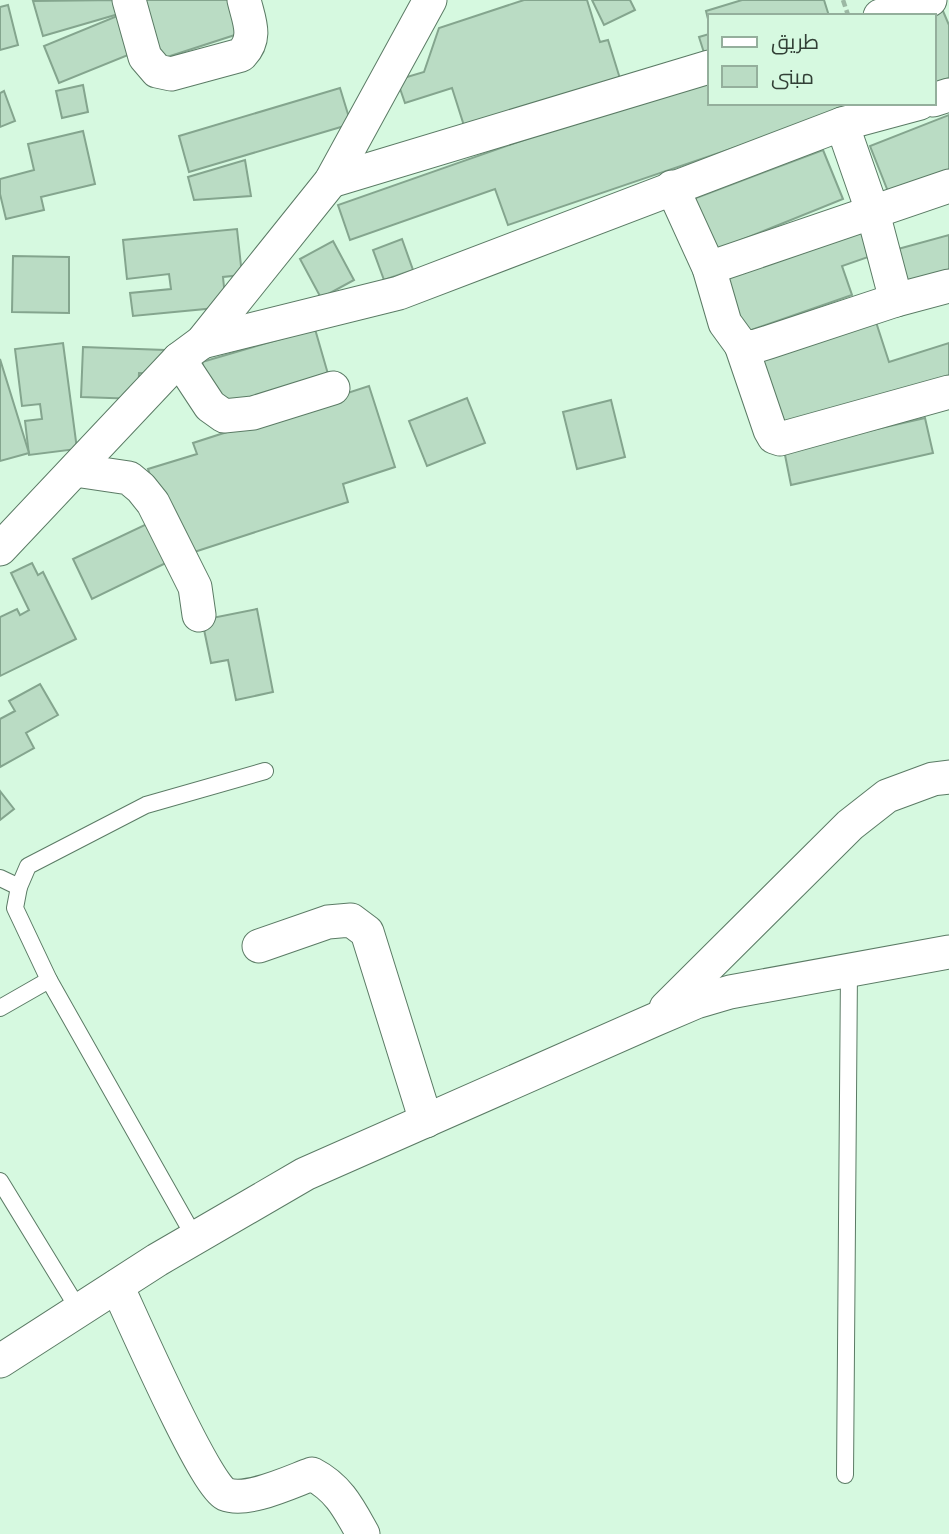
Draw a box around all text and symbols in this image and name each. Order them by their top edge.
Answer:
legend [708,14,935,105]
text: طريق [771,30,819,55]
text: مبنى [771,65,814,90]

